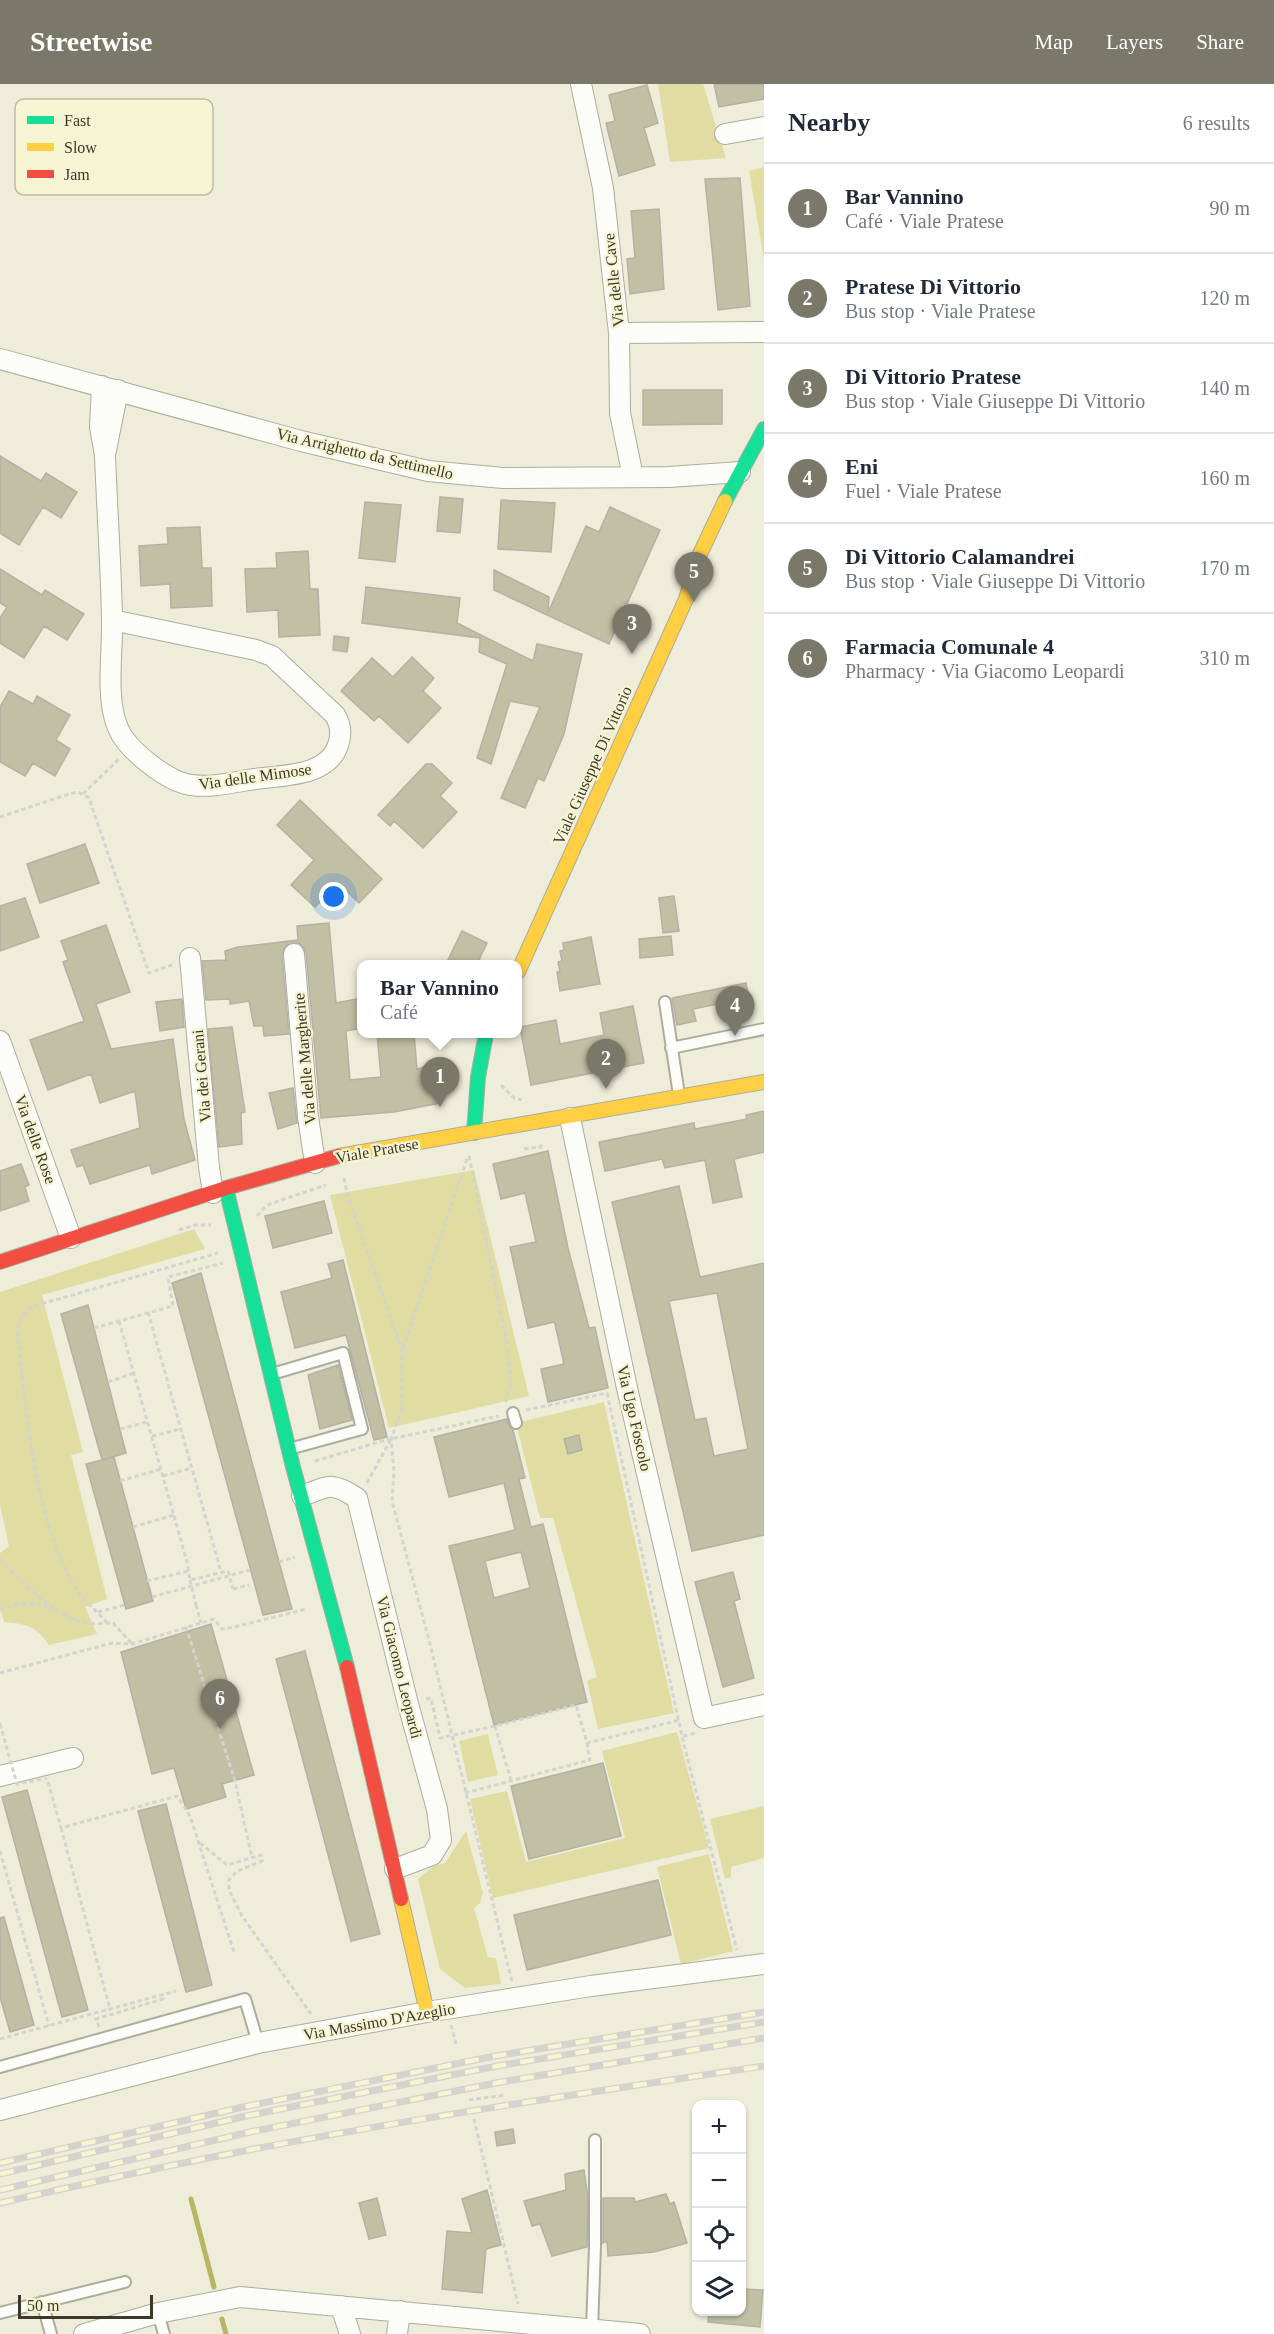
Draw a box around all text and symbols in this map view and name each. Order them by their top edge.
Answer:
text: Streetwise [30,26,152,57]
text: Map [1035,30,1073,54]
text: Layers [1106,30,1163,54]
text: Share [1196,30,1244,54]
legend [15,99,213,195]
text: Nearby [788,108,870,137]
text: Fast [64,112,91,129]
text: 6 results [1183,112,1250,134]
text: Slow [64,139,97,156]
text: Jam [64,166,90,183]
text: Bar Vannino [845,184,964,209]
text: 1 [803,197,813,219]
text: 90 m [1209,197,1250,219]
text: Café · Viale Pratese [845,210,1004,232]
street label: Via delle Cave [600,232,627,328]
text: Pratese Di Vittorio [845,274,1021,299]
text: 2 [803,287,813,309]
text: 120 m [1199,287,1250,309]
text: Bus stop · Viale Pratese [845,300,1036,322]
text: Di Vittorio Pratese [845,364,1021,389]
text: 3 [803,377,813,399]
text: 140 m [1199,377,1250,399]
text: Bus stop · Viale Giuseppe Di Vittorio [845,390,1145,412]
street label: Via Arrighetto da Settimello [275,425,455,483]
text: Eni [845,454,878,479]
text: 4 [803,467,813,489]
text: 160 m [1199,467,1250,489]
text: Fuel · Viale Pratese [845,480,1002,502]
text: Di Vittorio Calamandrei [845,544,1074,569]
pin: 5 [674,552,714,602]
text: 5 [803,557,813,579]
text: 170 m [1199,557,1250,579]
text: Bus stop · Viale Giuseppe Di Vittorio [845,570,1145,592]
pin: 3 [612,604,652,654]
text: Farmacia Comunale 4 [845,634,1054,659]
text: 6 [803,647,813,669]
text: 310 m [1199,647,1250,669]
text: Pharmacy · Via Giacomo Leopardi [845,660,1124,682]
street label: Viale Giuseppe Di Vittorio [550,683,636,847]
street label: Via delle Mimose [198,760,313,793]
your location [319,882,348,911]
popup [357,960,522,1038]
text: Bar Vannino [380,975,499,1000]
pin: 4 [716,986,754,1036]
street label: Via delle Margherite [290,992,320,1125]
text: Café [380,1001,418,1023]
street label: Via dei Gerani [189,1028,214,1123]
pin: 2 [586,1040,626,1089]
pin: 1 [420,1058,460,1107]
street label: Via delle Rose [12,1092,59,1186]
street label: Viale Pratese [334,1135,420,1166]
street label: Via Ugo Foscolo [613,1363,655,1473]
street label: Via Giacomo Leopardi [373,1594,426,1741]
pin: 6 [200,1680,240,1729]
street label: Via Massimo D'Azeglio [302,2000,457,2044]
map controls [692,2100,746,2316]
button: + [692,2100,746,2154]
button: − [692,2154,746,2208]
button: locate [692,2208,746,2262]
button: layers [692,2262,746,2316]
scale bar [18,2292,153,2320]
text: 50 m [27,2297,59,2314]

